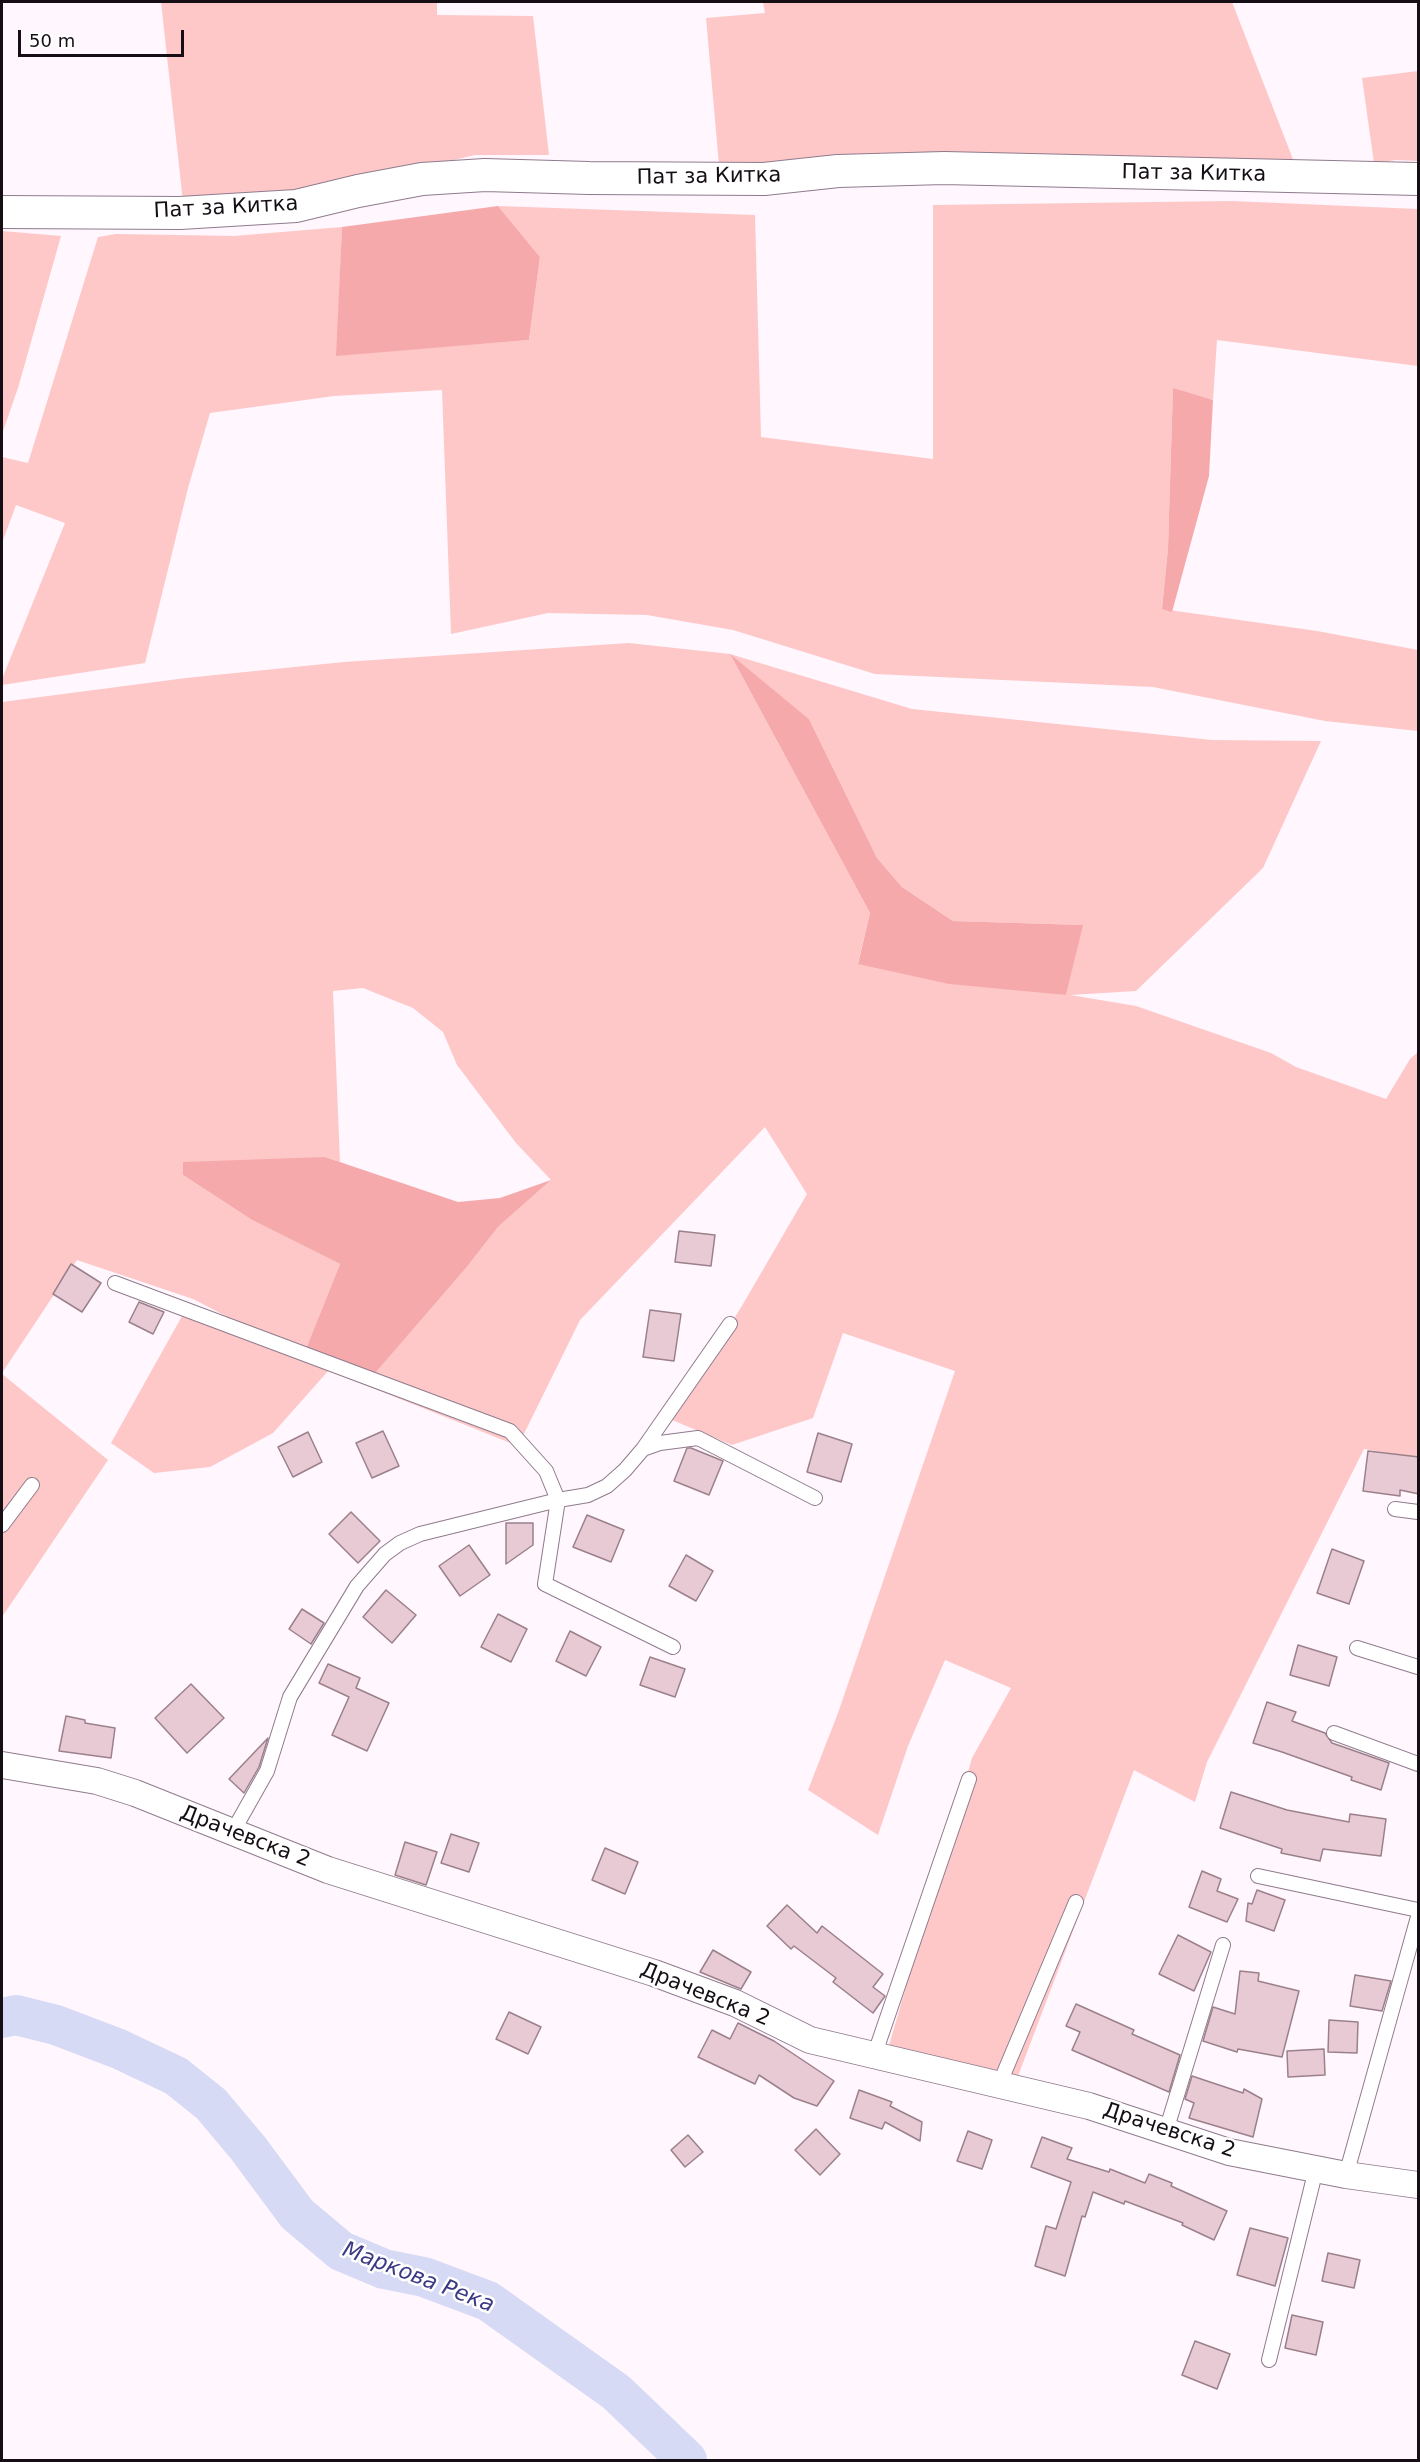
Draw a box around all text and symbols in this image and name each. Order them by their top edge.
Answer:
scale bar [21,18,188,56]
text: 50 m [29,30,75,51]
street label: Пат за Китка [1121,160,1267,188]
street label: Пат за Китка [636,163,782,191]
street label: Пат за Китка [153,192,299,224]
street label: Драчевска 2 [176,1801,314,1873]
street label: Драчевска 2 [637,1958,773,2032]
street label: Драчевска 2 [1100,2098,1238,2164]
water label: Маркова Река [338,2237,498,2319]

